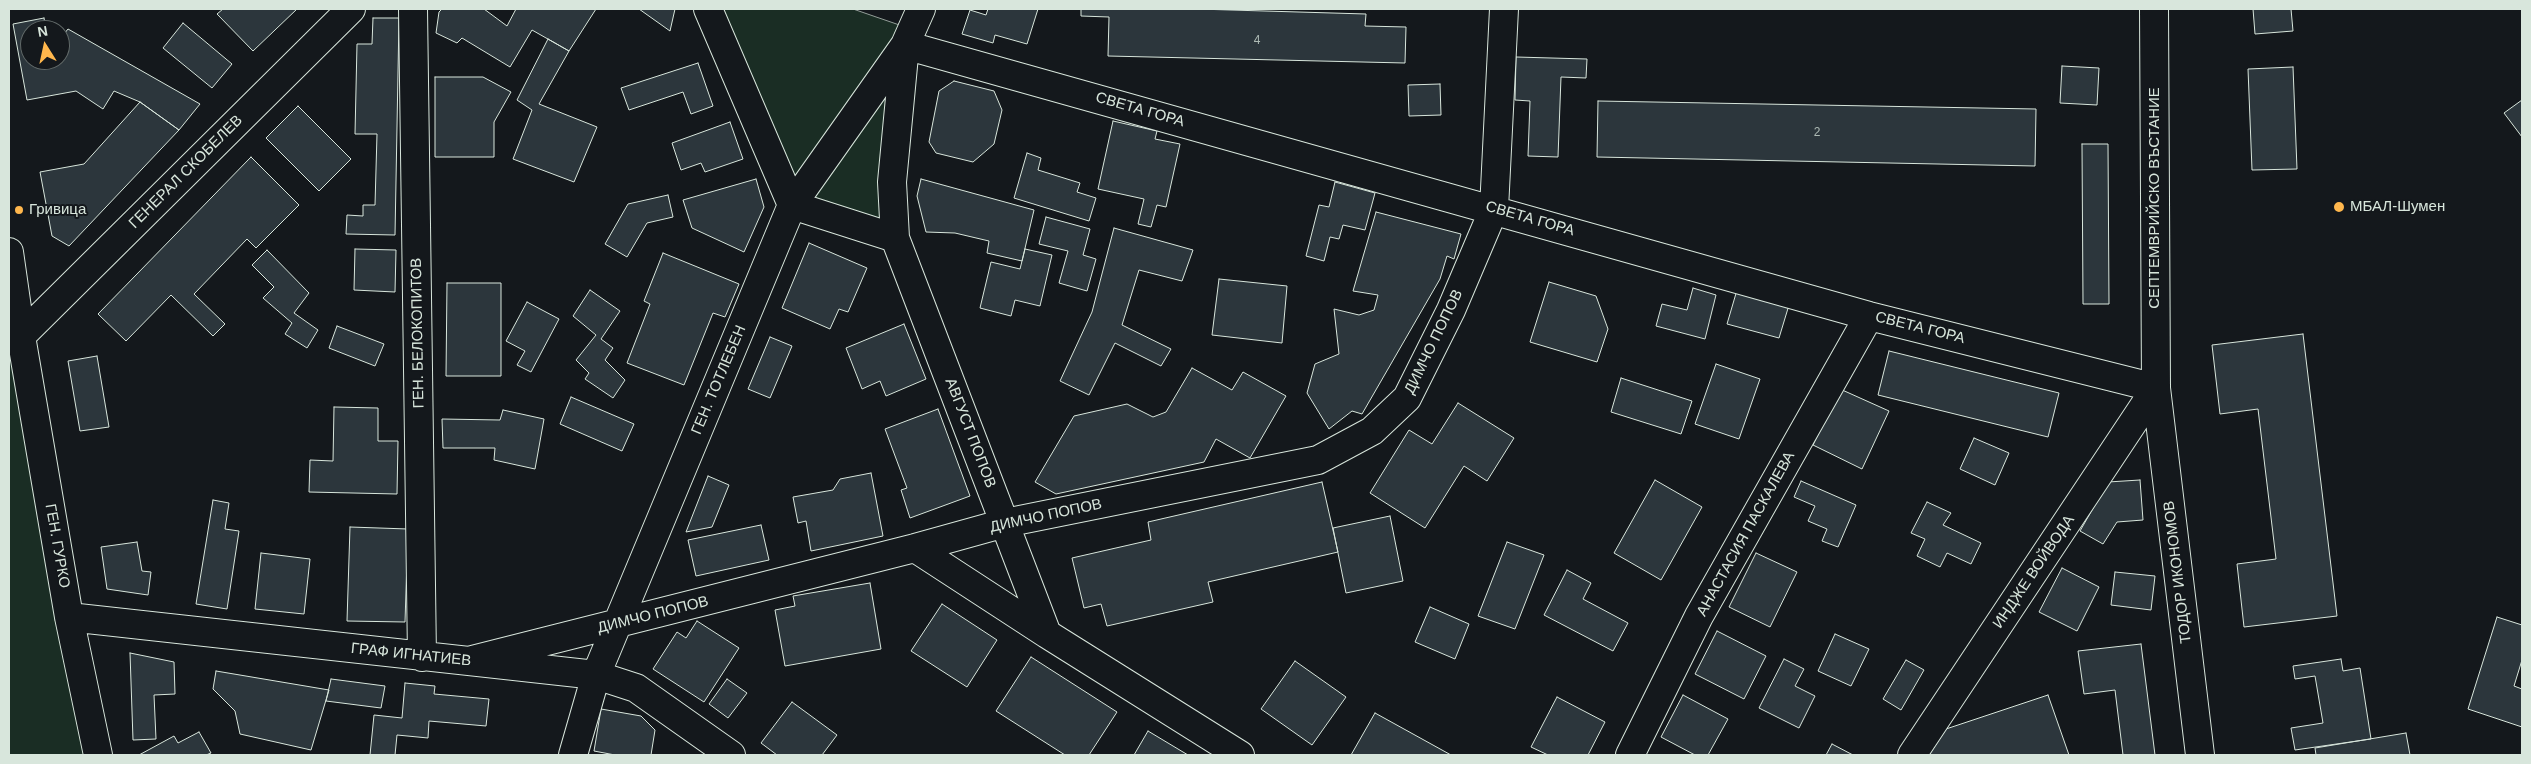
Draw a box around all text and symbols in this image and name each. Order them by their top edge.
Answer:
north arrow [20,20,70,70]
text: N [36,22,49,40]
house number: 4 [1254,34,1260,48]
street label: СЕПТЕМВРИЙСКО ВЪСТАНИЕ [2146,87,2164,309]
street label: СВЕТА ГОРА [1093,89,1187,131]
street label: ГЕНЕРАЛ СКОБЕЛЕВ [126,112,246,232]
house number: 2 [1814,126,1820,140]
street label: СВЕТА ГОРА [1483,198,1577,240]
place label: МБАЛ-Шумен [2350,198,2445,216]
marker: МБАЛ-Шумен [2332,200,2346,214]
place label: Гривица [29,201,86,219]
marker: Гривица [13,204,25,216]
street label: ГЕН. БЕЛОКОПИТОВ [408,258,428,408]
street label: ДИМЧО ПОПОВ [1401,287,1467,397]
street label: СВЕТА ГОРА [1873,308,1967,348]
street label: ГЕН. ТОТЛЕБЕН [688,323,750,437]
street label: АВГУСТ ПОПОВ [941,376,999,490]
street label: АНАСТАСИЯ ПАСКАЛЕВА [1693,449,1799,619]
street label: ДИМЧО ПОПОВ [988,495,1104,537]
street label: ТОДОР ИКОНОМОВ [2160,500,2196,644]
street label: ГЕН. ГУРКО [41,502,73,590]
street label: ИНДЖЕ ВОЙВОДА [1989,512,2079,632]
street label: ДИМЧО ПОПОВ [596,592,710,638]
street label: ГРАФ ИГНАТИЕВ [350,640,472,670]

